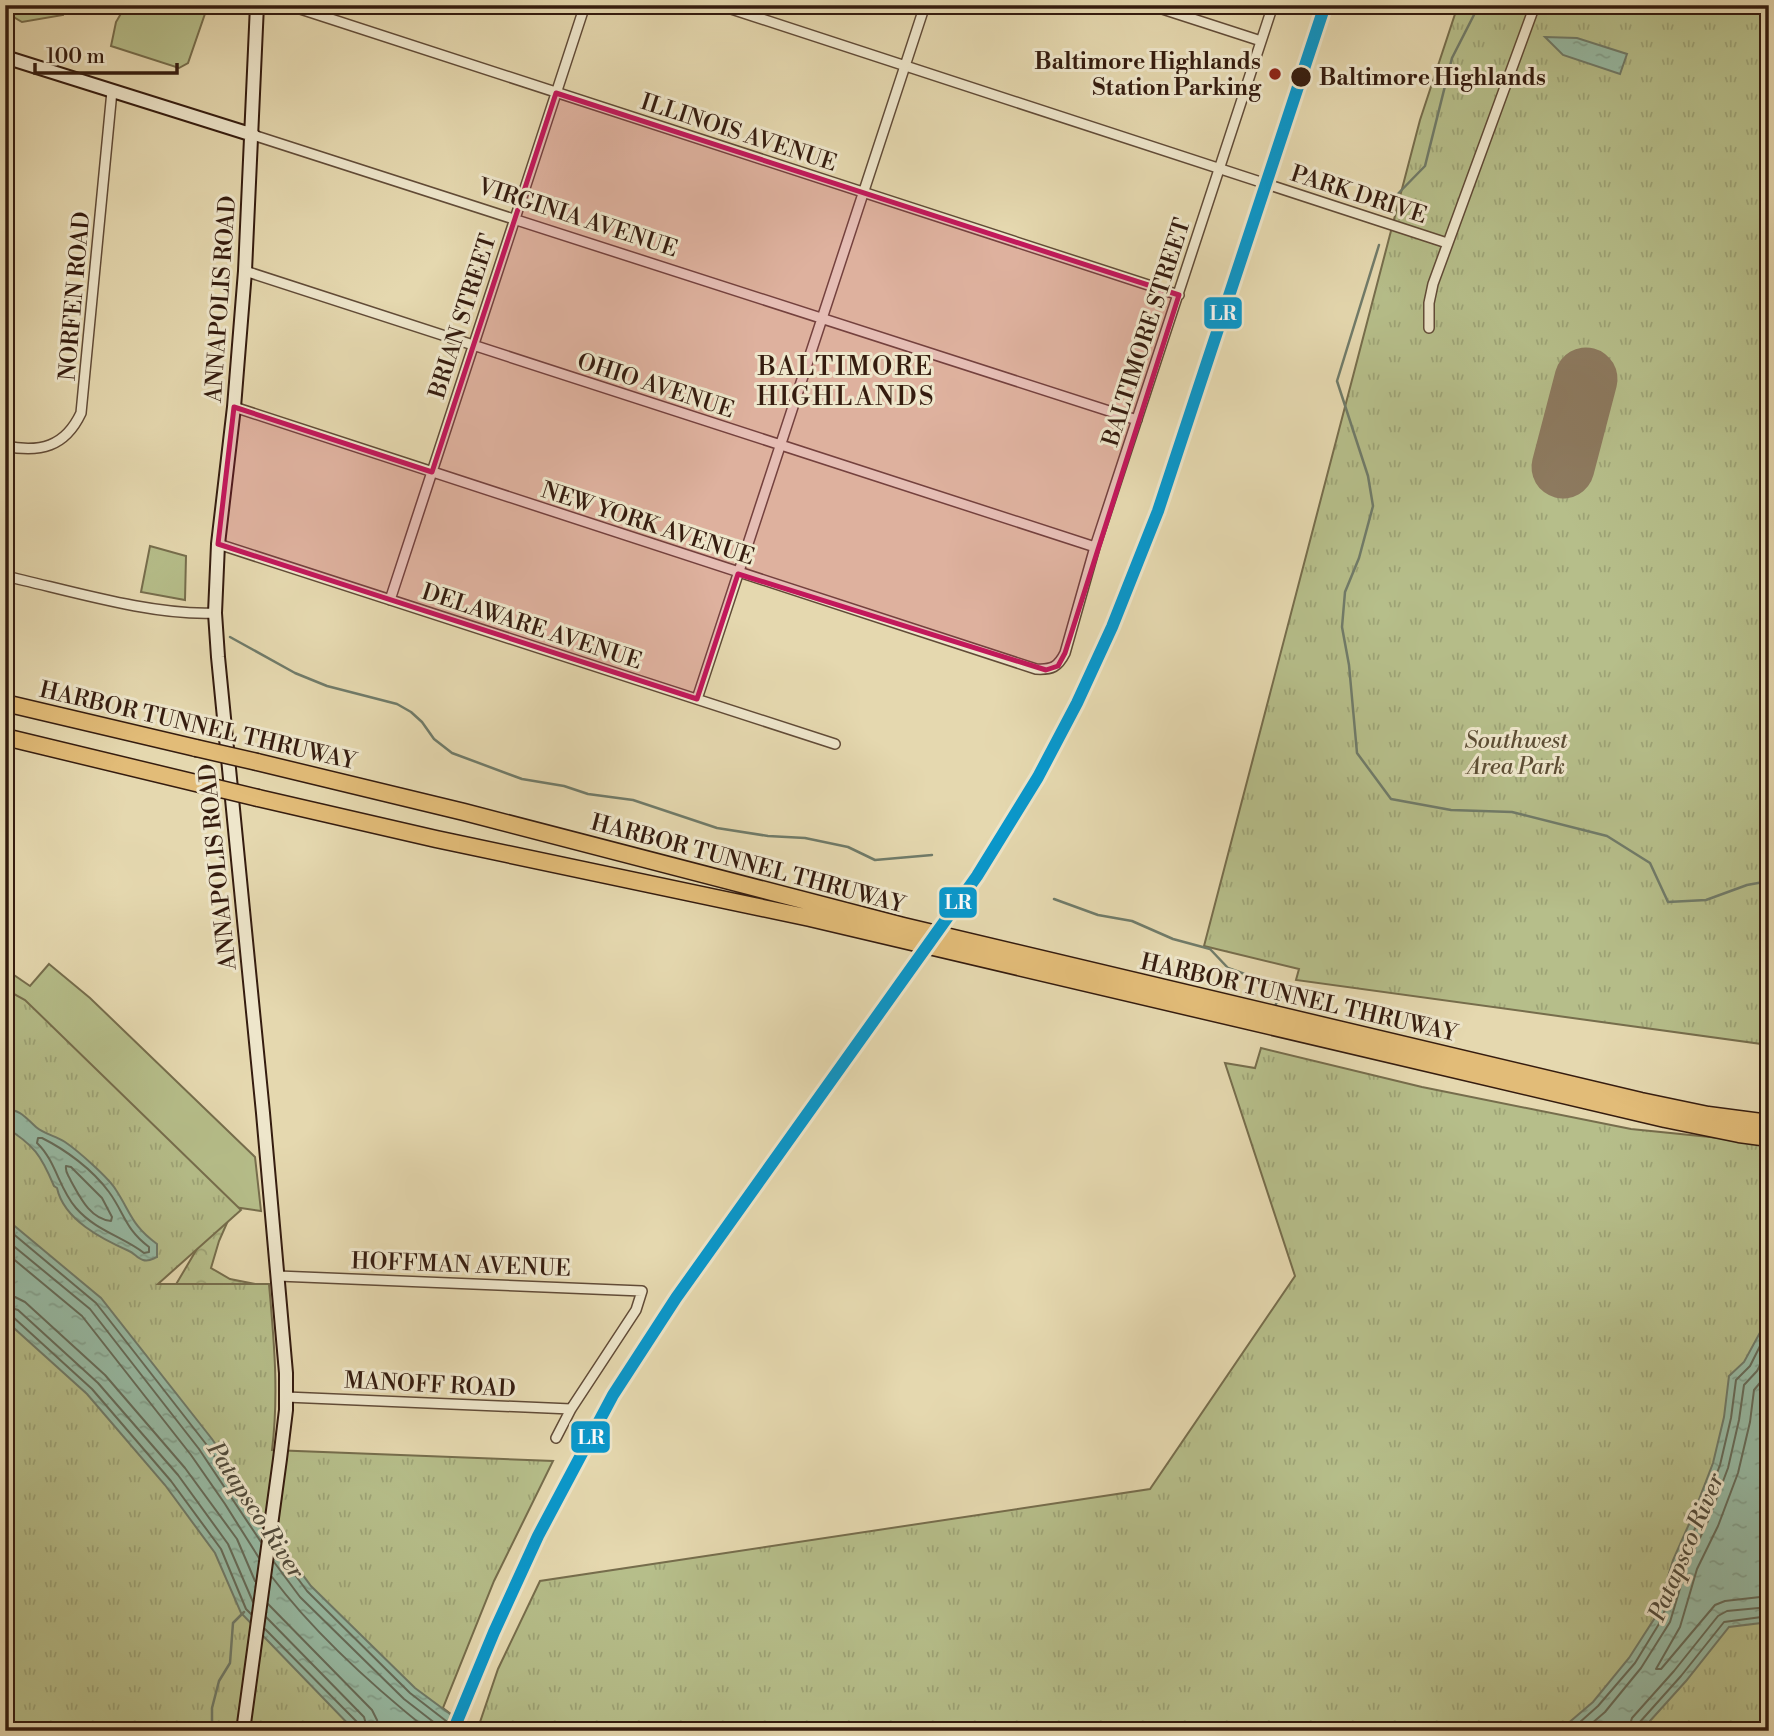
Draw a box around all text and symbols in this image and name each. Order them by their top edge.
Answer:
scale bar [35,32,177,76]
text: 100 m [46,44,105,70]
place label: Baltimore Highlands Station Parking [1034,48,1262,102]
place label: Baltimore Highlands [1319,64,1546,92]
marker: Baltimore Highlands [1289,65,1313,89]
marker: Baltimore Highlands Station Parking [1267,66,1283,82]
street label: ILLINOIS AVENUE [637,88,840,178]
street label: PARK DRIVE [1287,160,1430,230]
street label: VIRGINIA AVENUE [473,172,681,263]
street label: ANNAPOLIS ROAD [200,195,242,405]
street label: NORFEN ROAD [54,210,96,382]
street label: BALTIMORE STREET [1097,215,1197,451]
street label: BRIAN STREET [423,231,503,403]
line badge: LR [1203,296,1243,330]
text: LR [1210,302,1237,326]
street label: OHIO AVENUE [574,347,738,425]
district label: BALTIMORE HIGHLANDS [756,351,936,413]
street label: NEW YORK AVENUE [538,476,758,572]
street label: DELAWARE AVENUE [418,578,645,676]
street label: HARBOR TUNNEL THRUWAY [37,676,361,776]
park label: Southwest Area Park [1464,727,1568,781]
street label: ANNAPOLIS ROAD [193,762,243,973]
street label: HARBOR TUNNEL THRUWAY [588,809,910,920]
line badge: LR [938,886,978,919]
text: LR [945,891,972,915]
street label: HARBOR TUNNEL THRUWAY [1138,948,1462,1048]
street label: HOFFMAN AVENUE [350,1247,571,1283]
street label: MANOFF ROAD [343,1367,517,1403]
line badge: LR [570,1420,611,1454]
text: LR [578,1426,605,1450]
water label: Patapsco River [199,1436,311,1585]
water label: Patapsco River [1642,1468,1732,1627]

